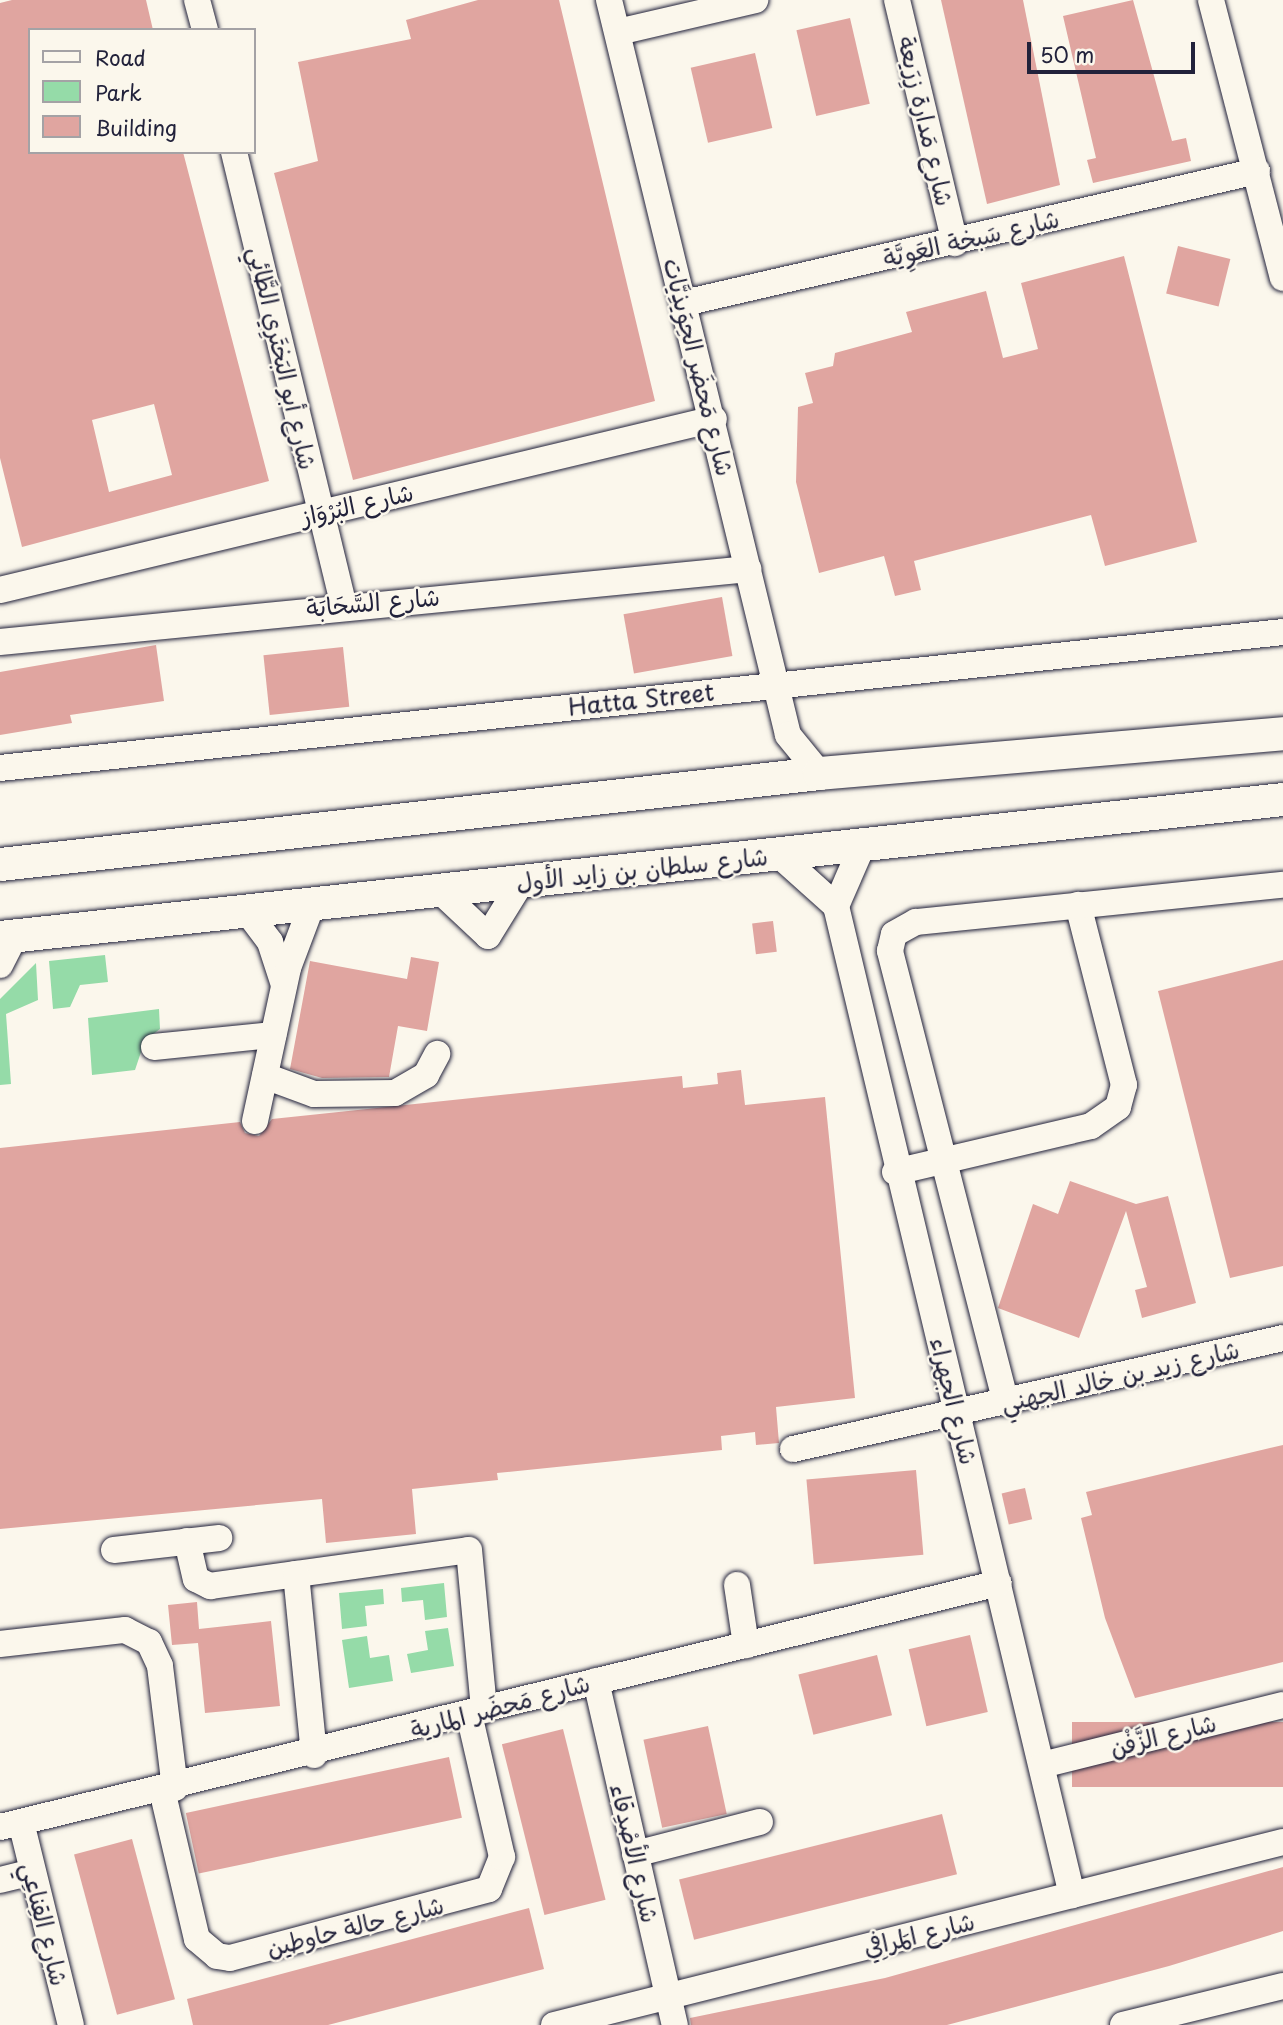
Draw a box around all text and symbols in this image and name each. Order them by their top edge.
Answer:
legend [28,28,256,154]
scale bar [1031,28,1199,72]
street label: شارع مَدارة زِرَيعة [892,33,960,209]
text: 50 m [1040,38,1094,70]
text: Road [95,41,146,73]
text: Park [95,76,142,108]
text: Building [95,111,177,143]
street label: شارع سَبخة العَوِيَّة [880,204,1062,272]
street label: شارع أبو البَختَرِي الطَّائِي [243,244,323,472]
street label: شارع مَحضَر الحِوَيذِيَّات [658,255,740,479]
street label: شارع البُرْوَاز [298,477,416,531]
street label: شارع السَّحَابَة [305,582,441,622]
street label: Hatta Street [566,677,716,721]
street label: شارع سلطان بن زايد الأول [515,841,769,897]
street label: شارع الجهراء [924,1334,984,1468]
street label: شارع زيد بن خالد الجهني [998,1335,1242,1417]
street label: شارع مَحضَر المارية [407,1668,593,1744]
street label: شارع الزَّفْن [1107,1708,1219,1762]
street label: شارع الأصْدِقاء [605,1780,665,1926]
street label: شارع القِناعِي [16,1859,74,1989]
street label: شارع حالة حاوطين [263,1890,447,1962]
street label: شارع المَرافِي [861,1906,977,1962]

